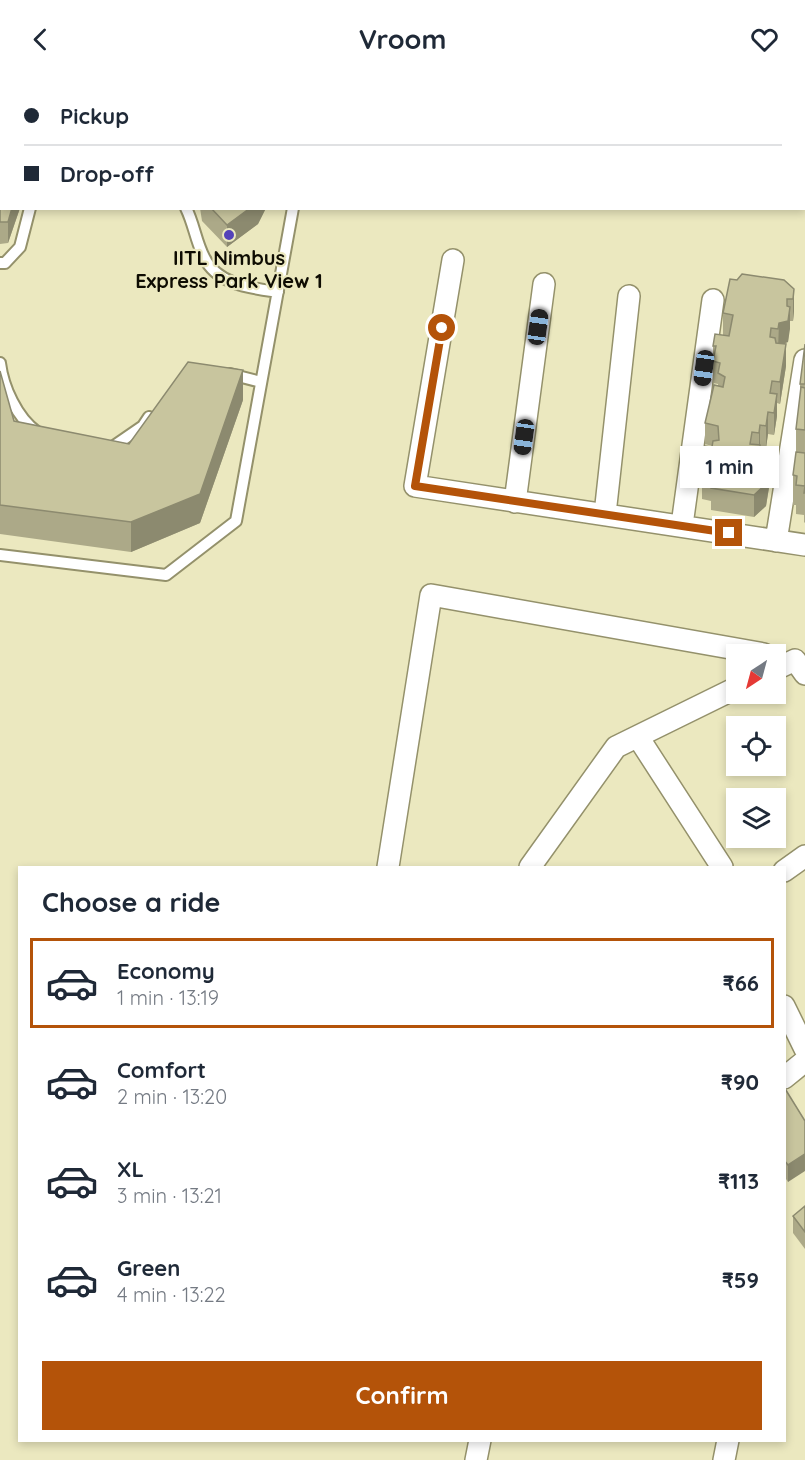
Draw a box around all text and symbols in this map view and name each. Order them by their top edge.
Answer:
text: Vroom [359,22,446,56]
icon: back [24,23,57,56]
icon: heart [748,23,781,56]
text: Pickup [60,102,129,130]
text: Drop-off [60,160,154,188]
marker: IITL Nimbus Express Park View 1 [222,228,236,242]
place label: IITL Nimbus Express Park View 1 [135,245,323,293]
car [527,308,549,346]
route start [428,314,455,341]
car [693,349,715,387]
car [513,418,535,456]
callout: 1 min [680,446,778,488]
text: 1 min [705,454,754,479]
route end [715,519,742,546]
north arrow [726,644,786,704]
map controls [726,644,786,848]
button: locate [726,716,786,776]
button: layers [726,788,786,848]
text: Choose a ride [42,885,220,919]
icon: car [45,956,99,1010]
text: Economy [117,957,215,985]
text: ₹66 [723,969,759,997]
text: 1 min · 13:19 [117,985,219,1010]
icon: car [45,1055,99,1109]
text: Comfort [117,1056,206,1084]
text: ₹90 [721,1068,759,1096]
text: 2 min · 13:20 [117,1084,227,1109]
icon: car [45,1154,99,1208]
text: XL [117,1155,144,1183]
text: ₹113 [718,1167,759,1195]
text: 3 min · 13:21 [117,1183,222,1208]
icon: car [45,1253,99,1307]
text: Green [117,1254,180,1282]
text: ₹59 [722,1266,759,1294]
text: 4 min · 13:22 [117,1282,226,1307]
button: Confirm [42,1361,762,1430]

